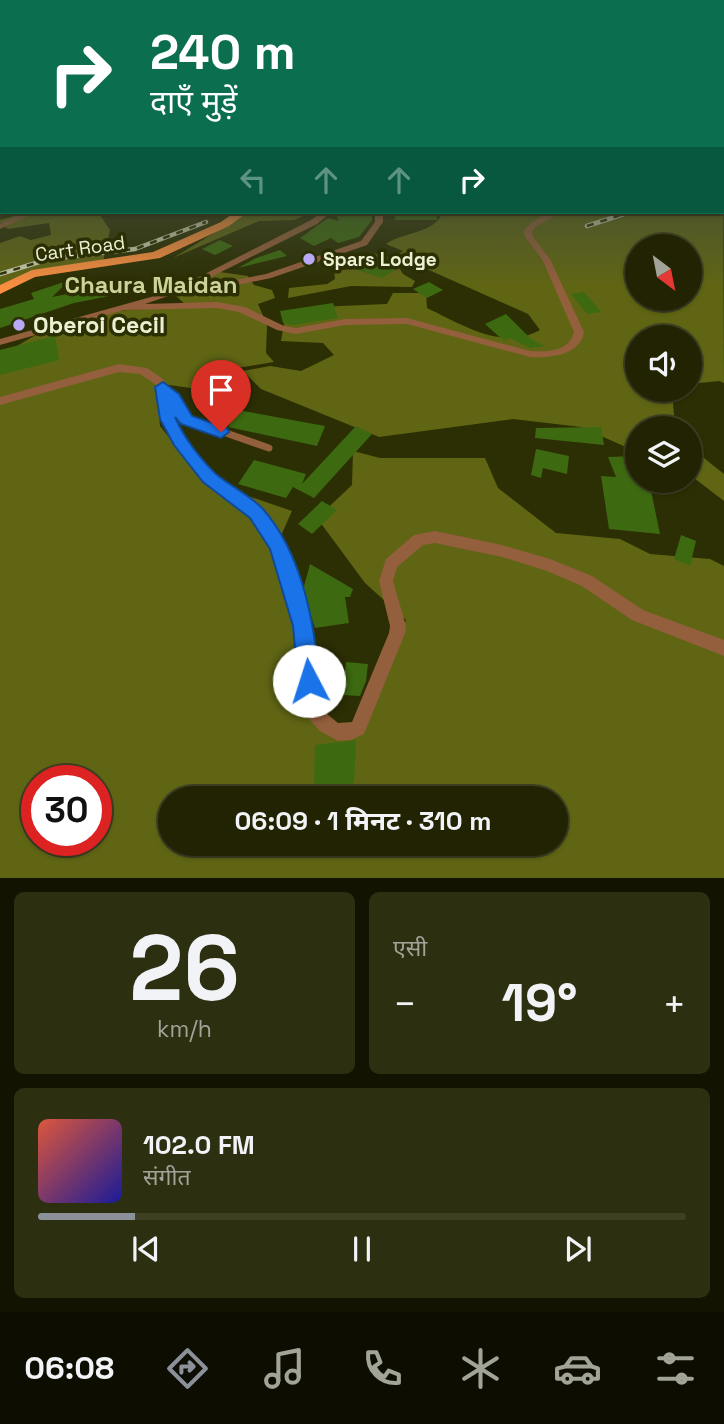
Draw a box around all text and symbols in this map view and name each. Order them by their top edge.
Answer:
text: 240 m [150,21,296,83]
icon: right [35,28,126,119]
text: दाएँ मुड़ें [150,82,237,122]
icon: left [234,161,272,199]
icon: ahead [307,161,345,199]
icon: ahead [380,161,418,199]
icon: right [453,161,491,199]
street label: Cart Road [33,230,127,267]
north arrow [625,234,702,312]
map controls [625,234,702,493]
place label: Spars Lodge [323,247,437,272]
marker: Spars Lodge [301,251,317,267]
district label: Chaura Maidan [64,269,238,300]
place label: Oberoi Cecil [33,310,165,340]
marker: Oberoi Cecil [11,317,27,333]
button: sound [625,325,702,402]
pin [191,360,251,432]
icon: arrive [202,371,240,409]
button: layers [625,416,702,493]
position arrow [272,644,346,718]
speed limit sign: 30 [21,765,112,856]
text: 06:09 · 1 मिनट · 310 m [234,804,492,838]
text: 26 [129,910,240,1027]
text: एसी [393,933,427,963]
text: 19° [501,970,578,1036]
text: − [393,980,417,1028]
text: + [662,980,686,1028]
text: km/h [157,1014,212,1044]
text: 102.0 FM [143,1128,255,1162]
text: संगीत [143,1162,191,1192]
icon: previous [127,1230,165,1268]
icon: pause [343,1230,381,1268]
icon: next [559,1230,597,1268]
icon: directions [163,1344,212,1393]
icon: music [260,1344,309,1393]
icon: phone [358,1344,407,1393]
icon: climate [456,1344,505,1393]
icon: car [553,1344,602,1393]
icon: filters [651,1344,700,1393]
text: 06:08 [24,1348,114,1388]

